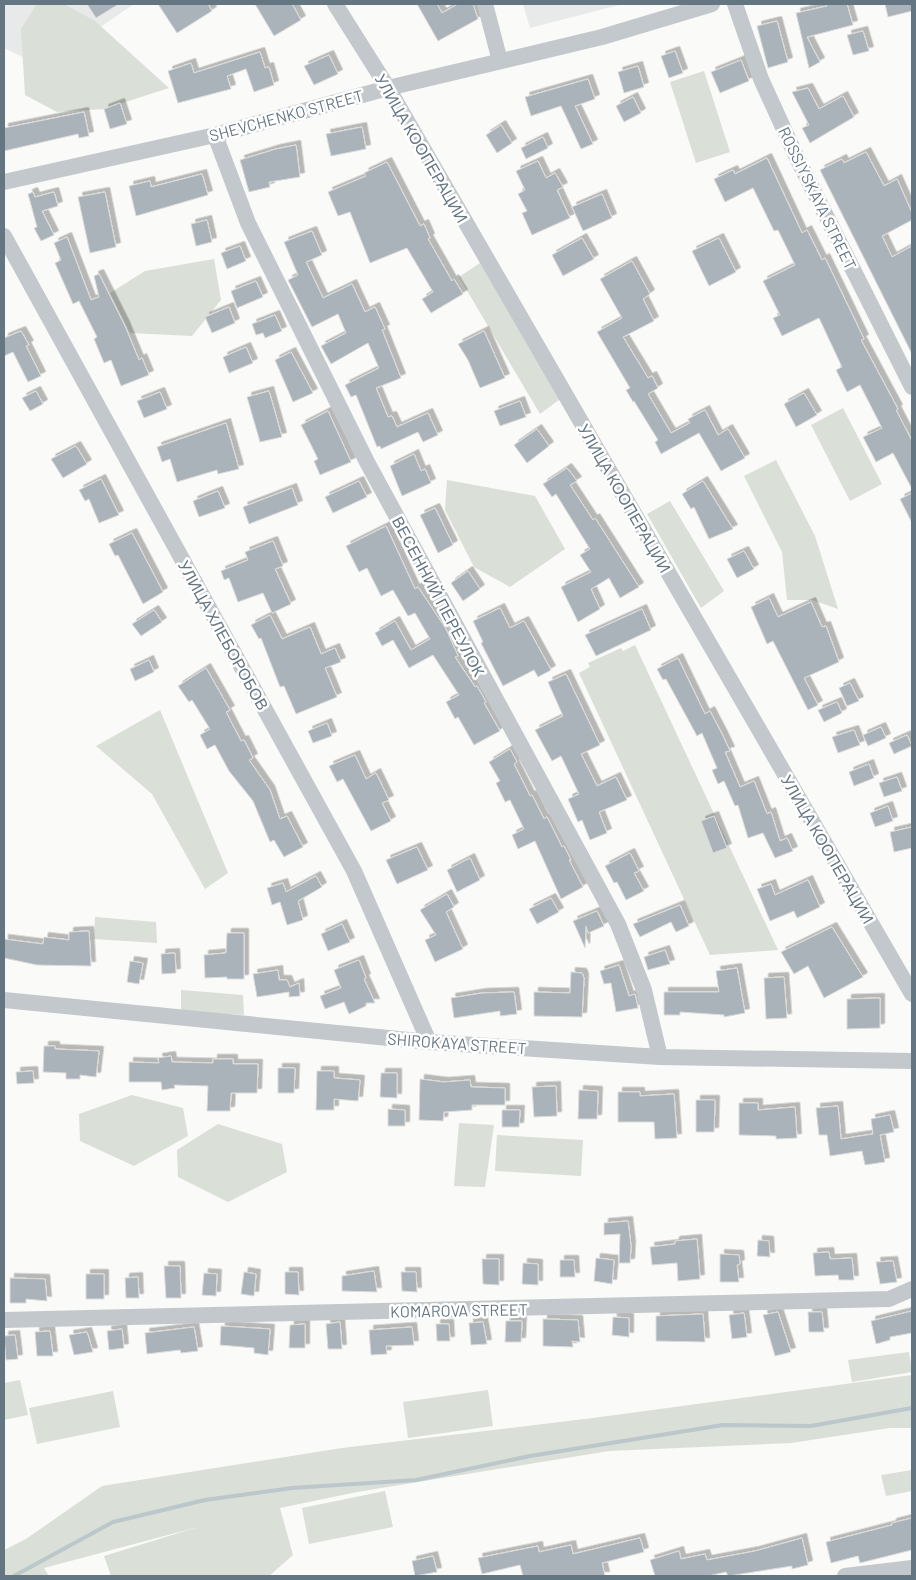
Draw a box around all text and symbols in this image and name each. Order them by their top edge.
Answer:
street label: УЛИЦА КООПЕРАЦИИ [372,70,472,226]
street label: SHEVCHENKO STREET [207,85,365,145]
street label: ROSSIYSKAYA STREET [775,123,861,273]
street label: УЛИЦА КООПЕРАЦИИ [575,420,675,576]
street label: ВЕСЕННИЙ ПЕРЕУЛОК [389,513,490,680]
street label: УЛИЦА ХЛЕБОРОБОВ [175,557,273,713]
street label: УЛИЦА КООПЕРАЦИИ [778,771,878,927]
street label: SHIROKAYA STREET [387,1029,527,1057]
street label: KOMAROVA STREET [390,1299,528,1321]

